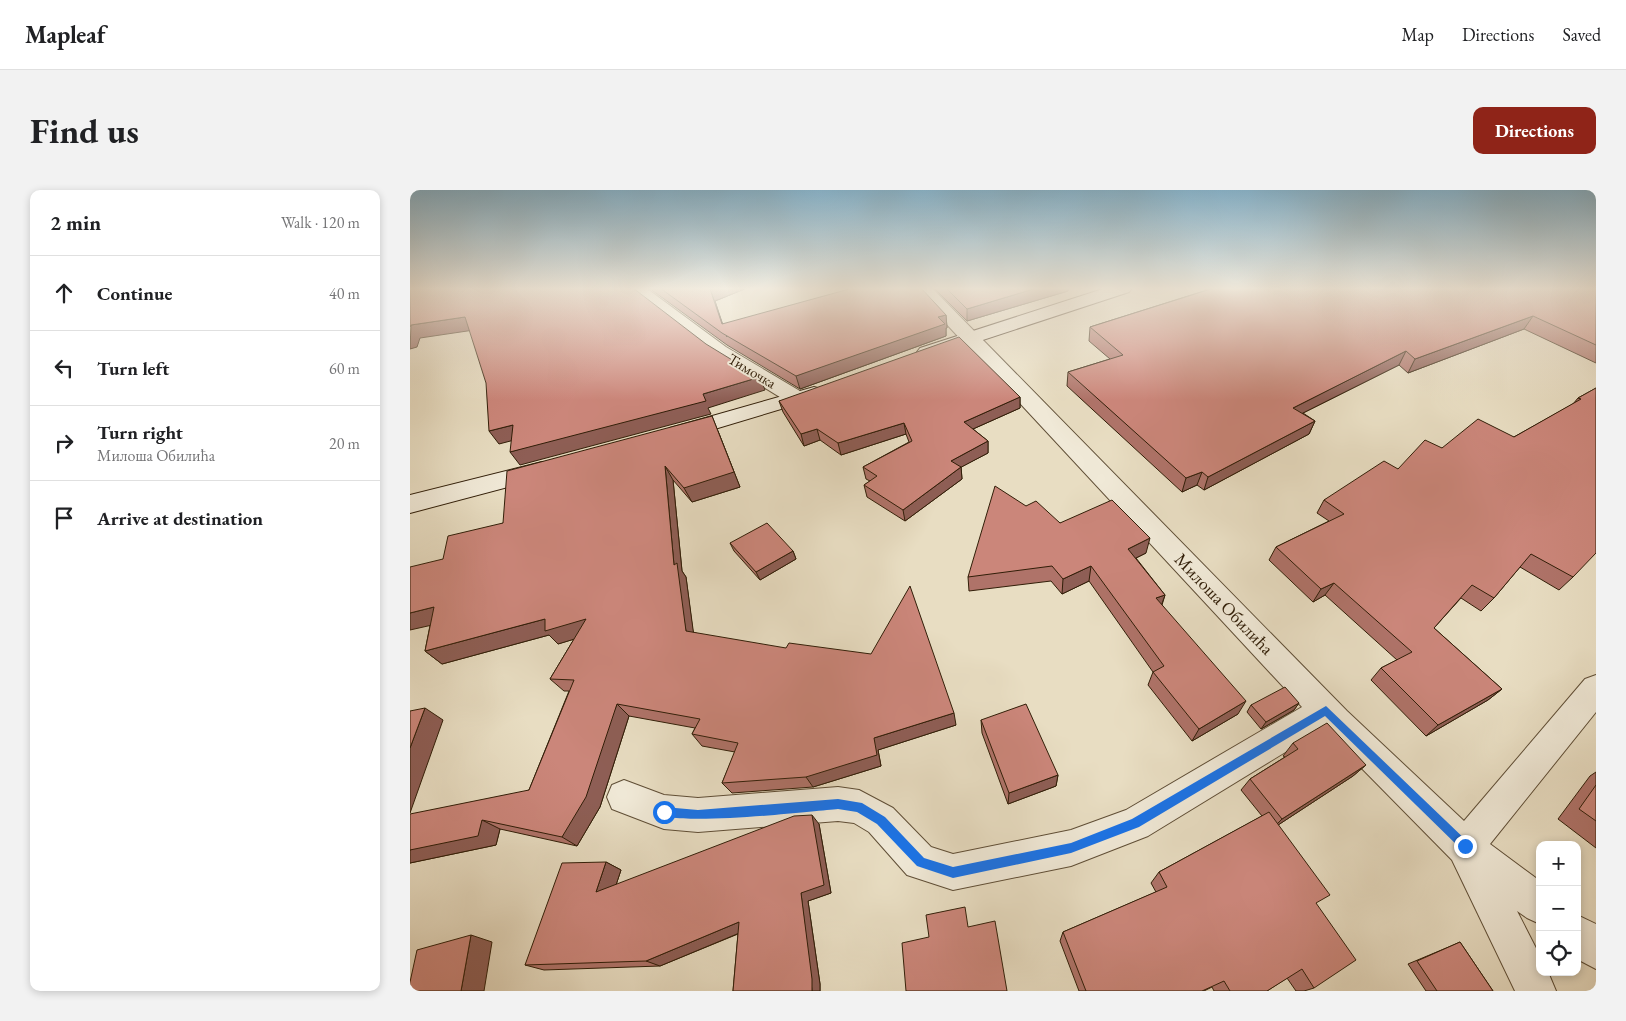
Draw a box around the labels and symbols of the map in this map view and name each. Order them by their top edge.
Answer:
street label: Тимочка [725,349,780,392]
street label: Милоша Обилића [1170,548,1279,660]
route start [653,801,676,824]
route end [1454,835,1477,858]

